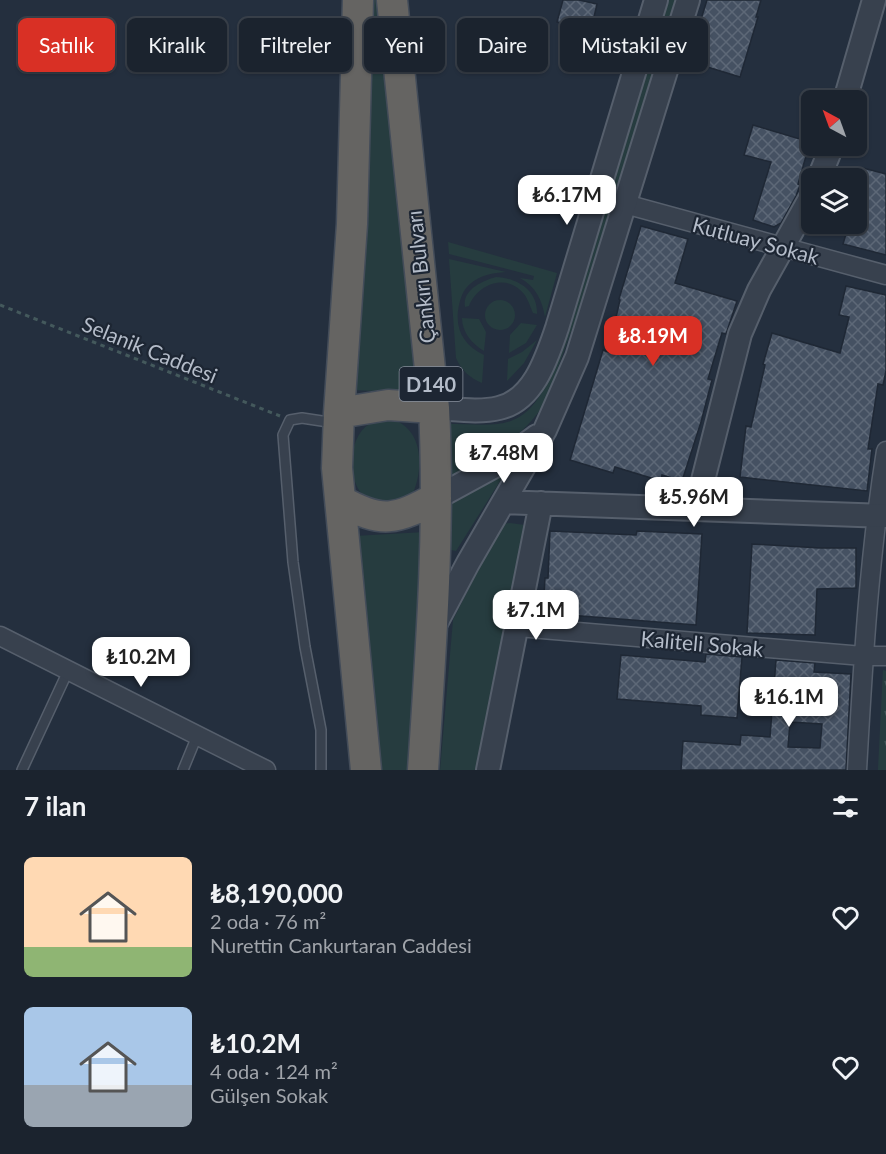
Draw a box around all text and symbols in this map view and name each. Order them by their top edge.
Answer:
chip: Satılık [18,18,115,72]
chip: Kiralık [127,18,227,72]
chip: Filtreler [239,18,352,72]
chip: Yeni [364,18,445,72]
chip: Daire [457,18,548,72]
chip: Müstakil ev [560,18,708,72]
north arrow [801,90,867,156]
map controls [801,90,867,234]
button: layers [801,168,867,234]
pin: ₺6.17M [518,175,616,226]
text: ₺6.17M [532,182,602,206]
street label: Çankırı Bulvarı [401,209,439,345]
street label: Kutluay Sokak [690,211,822,269]
street label: Selanik Caddesi [79,310,221,388]
pin: ₺8.19M [604,316,702,367]
text: ₺8.19M [618,323,688,347]
road number: D140 [400,367,462,401]
pin: ₺7.48M [455,433,553,484]
text: ₺7.48M [469,440,539,464]
pin: ₺5.96M [645,477,743,528]
text: ₺5.96M [659,484,729,508]
pin: ₺7.1M [494,590,578,641]
text: ₺7.1M [507,597,565,621]
street label: Kaliteli Sokak [640,625,765,661]
pin: ₺10.2M [92,637,190,688]
text: ₺10.2M [106,644,176,668]
pin: ₺16.1M [740,677,838,728]
text: ₺16.1M [754,684,824,708]
text: 7 ilan [24,790,86,822]
icon: filters [829,790,862,823]
text: ₺8,190,000 [210,877,343,909]
icon: home [72,881,144,953]
icon: heart [829,901,862,934]
text: 2 oda · 76 m² [210,909,326,933]
text: Nurettin Cankurtaran Caddesi [210,933,472,957]
text: ₺10.2M [210,1027,301,1059]
icon: home [72,1031,144,1103]
icon: heart [829,1051,862,1084]
text: 4 oda · 124 m² [210,1059,338,1083]
text: Gülşen Sokak [210,1083,328,1107]

